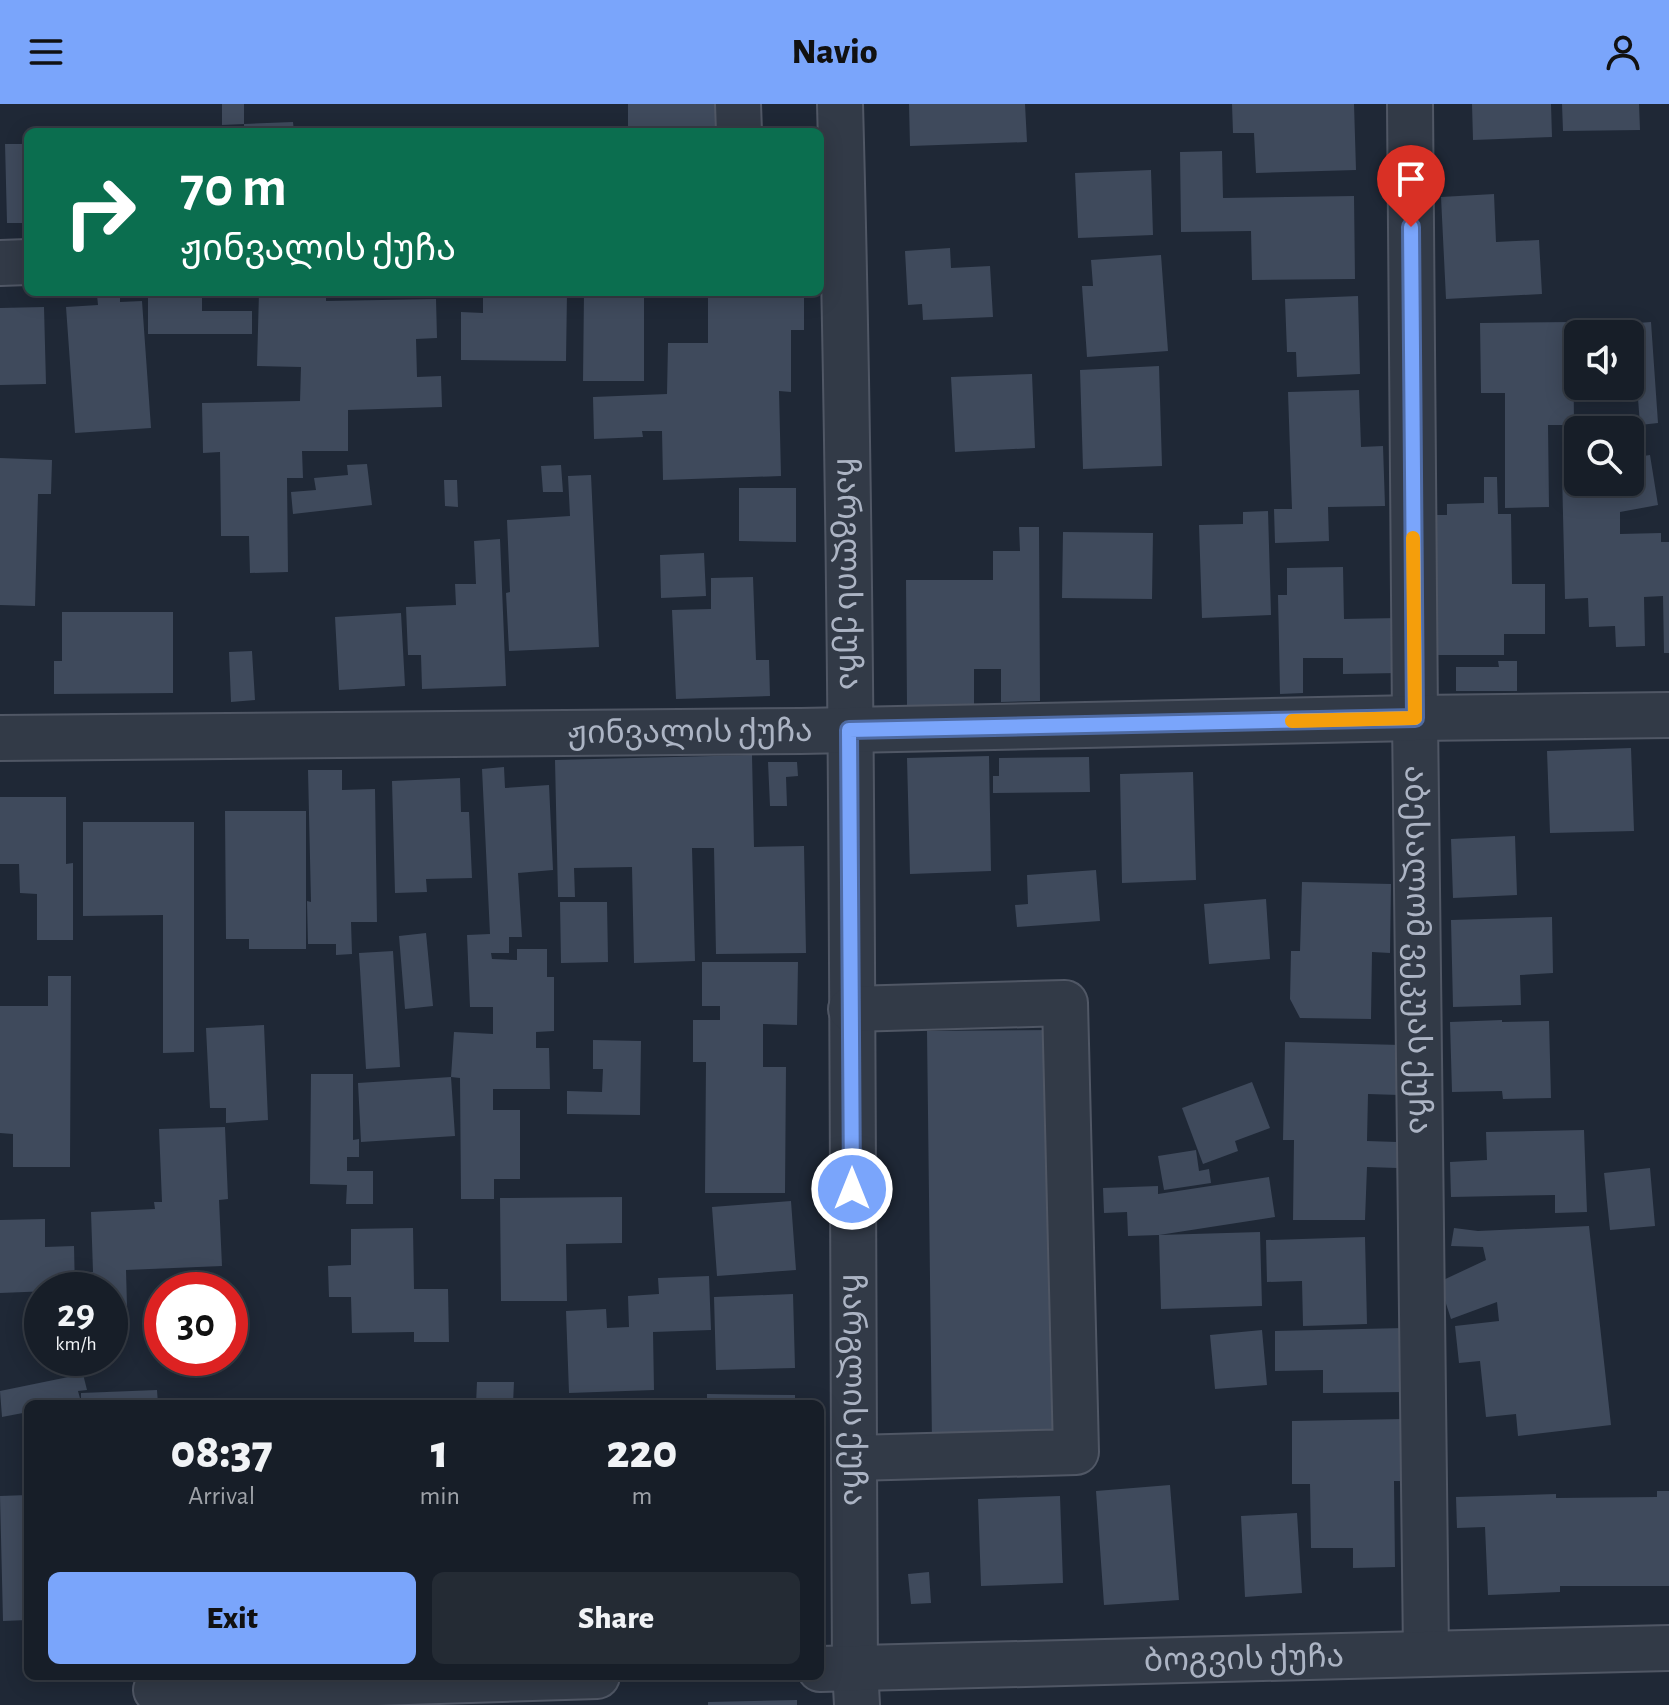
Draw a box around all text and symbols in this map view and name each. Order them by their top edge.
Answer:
icon: menu [24,30,68,74]
icon: person [1601,30,1645,74]
text: Navio [791,34,878,70]
pin [1377,145,1445,227]
icon: arrive [1389,157,1433,201]
icon: right [48,160,152,264]
text: 70 m [180,160,287,216]
text: ჟინვალის ქუჩა [180,231,456,267]
map controls [1564,320,1644,496]
button: sound [1564,320,1644,400]
button: search [1564,416,1644,496]
street label: ჩარგლის ქუჩა [829,457,866,690]
street label: ჟინვალის ქუჩა [567,715,813,751]
street label: აბესალომ ვეკუას ქუჩა [1398,765,1436,1135]
position arrow [810,1147,894,1231]
speed limit sign: 30 [144,1272,248,1376]
street label: ჩარგლის ქუჩა [835,1274,870,1506]
text: 29 [57,1294,95,1334]
text: km/h [55,1334,97,1354]
text: 08:37 [171,1429,273,1477]
text: 1 [431,1429,448,1477]
text: 220 [607,1429,677,1477]
text: Arrival [188,1483,255,1509]
text: min [419,1483,460,1509]
text: m [632,1483,652,1509]
button: Exit [48,1572,416,1664]
button: Share [432,1572,800,1664]
street label: ბოგვის ქუჩა [1143,1640,1344,1678]

